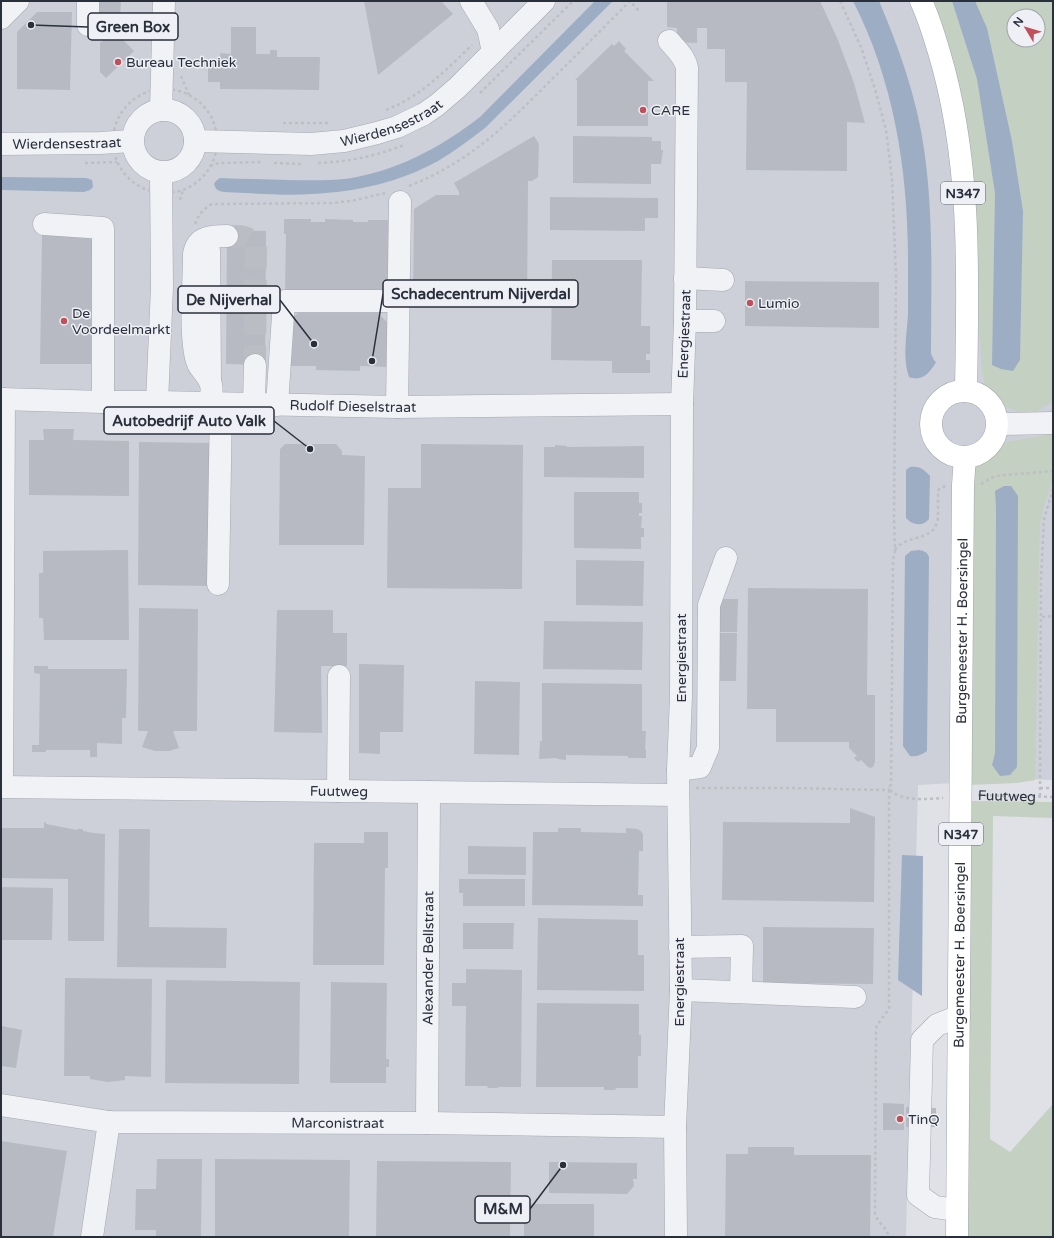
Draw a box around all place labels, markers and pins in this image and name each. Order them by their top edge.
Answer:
callout: Green Box [88,13,178,40]
place label: Bureau Techniek [126,54,237,71]
marker: Bureau Techniek [113,57,123,67]
place label: CARE [651,102,690,119]
marker: CARE [638,105,648,115]
callout: Schadecentrum Nijverdal [383,280,578,307]
callout: De Nijverhal [178,286,280,313]
place label: Lumio [758,295,799,312]
marker: Lumio [745,298,755,308]
place label: De Voordeelmarkt [72,305,171,338]
marker: De Voordeelmarkt [59,316,69,326]
callout: Autobedrijf Auto Valk [104,407,274,434]
place label: TinQ [908,1111,940,1128]
marker: TinQ [895,1114,905,1124]
callout: M&M [475,1196,530,1223]

